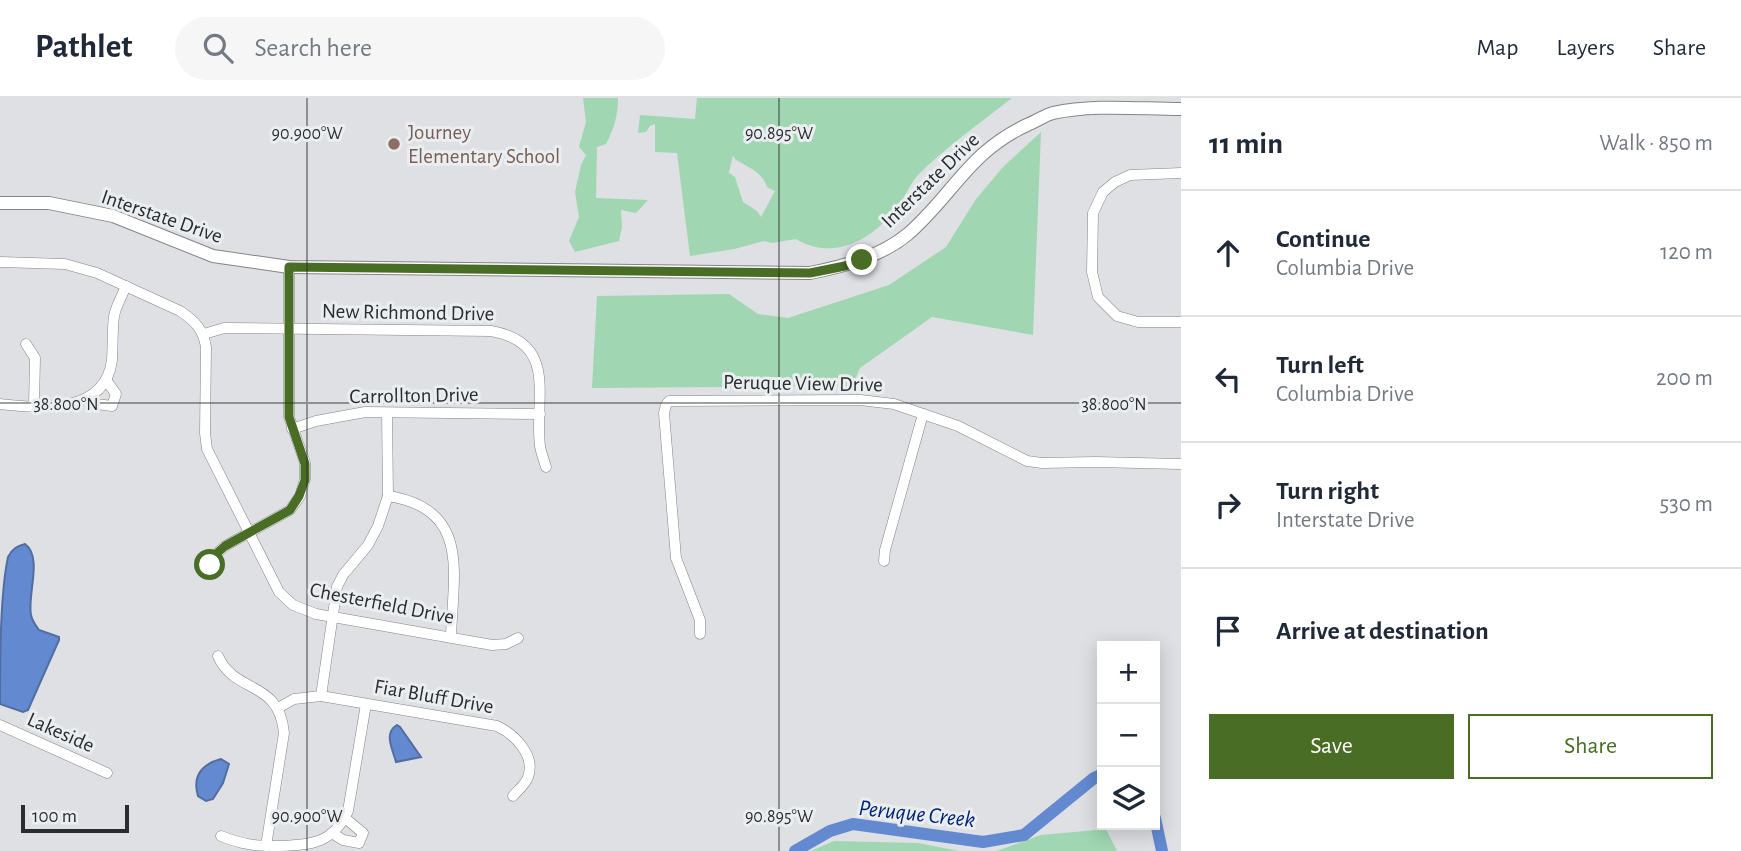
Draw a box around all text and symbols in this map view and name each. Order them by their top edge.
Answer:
search box [175,17,665,80]
icon: search [199,29,237,67]
text: Pathlet [35,31,133,64]
text: Search here [255,35,372,61]
text: Map [1476,36,1518,60]
text: Layers [1556,36,1615,60]
text: Share [1653,36,1706,60]
place label: Journey Elementary School [408,122,560,167]
text: 90.900°W [271,125,343,143]
text: 90.895°W [745,125,813,143]
street label: Interstate Drive [878,129,983,232]
text: 11 min [1209,129,1283,159]
text: Walk · 850 m [1599,132,1713,155]
marker: Journey Elementary School [386,136,402,152]
street label: Interstate Drive [99,186,225,247]
text: Continue [1276,226,1371,252]
icon: ahead [1209,234,1247,272]
text: 120 m [1660,241,1713,264]
route end [846,244,877,275]
text: Columbia Drive [1276,257,1414,280]
street label: New Richmond Drive [322,300,494,325]
text: Turn left [1276,352,1364,378]
icon: left [1209,360,1247,398]
text: 200 m [1656,367,1713,390]
street label: Peruque View Drive [723,372,883,395]
text: Columbia Drive [1276,383,1414,406]
street label: Carrollton Drive [349,384,479,407]
text: 38.800°N [33,396,99,414]
text: 38.800°N [1081,396,1147,414]
text: Turn right [1276,478,1379,504]
icon: right [1209,486,1247,524]
text: 530 m [1660,493,1713,516]
text: Interstate Drive [1276,509,1415,532]
route start [194,549,225,580]
street label: Chesterfield Drive [308,579,456,628]
icon: arrive [1209,612,1247,650]
text: Arrive at destination [1276,618,1489,644]
map controls [1097,641,1160,830]
button: + [1097,641,1160,704]
street label: Fiar Bluff Drive [373,676,495,717]
button: − [1097,704,1160,767]
street label: Lakeside [24,708,97,756]
button: Save [1209,714,1454,779]
button: Share [1468,714,1713,779]
button: layers [1097,767,1160,830]
water label: Peruque Creek [857,797,977,832]
scale bar [21,802,130,834]
text: 100 m [32,807,77,826]
text: 90.900°W [271,808,343,826]
text: 90.895°W [745,808,813,826]

